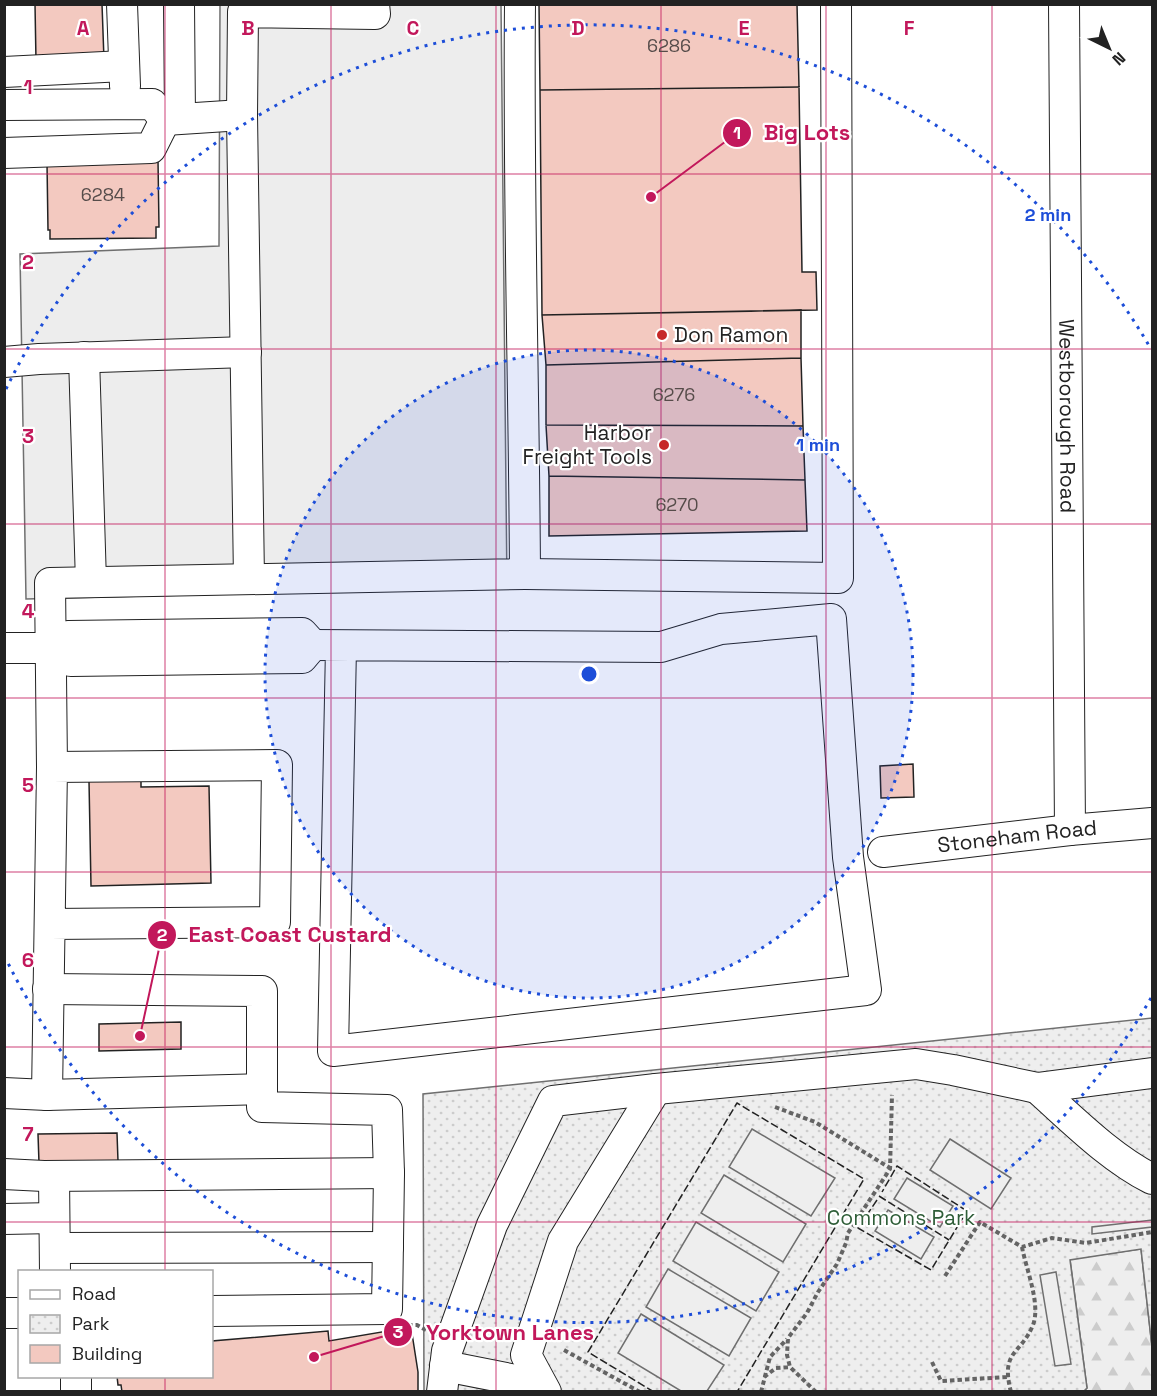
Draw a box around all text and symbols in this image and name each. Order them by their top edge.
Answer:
text: A [77,15,90,41]
text: B [241,15,255,41]
text: C [407,15,420,41]
text: D [571,15,585,41]
text: E [738,15,750,41]
text: F [904,15,915,41]
north arrow [1079,18,1139,78]
house number: 6286 [647,34,691,57]
text: N [1108,47,1130,70]
text: 1 [23,74,33,100]
callout: Big Lots [722,113,863,153]
text: Big Lots [764,118,850,146]
text: 1 [733,121,741,144]
house number: 6284 [81,183,125,206]
text: 2 min [1025,203,1071,226]
text: 2 [22,249,34,275]
street label: Westborough Road [1053,319,1082,513]
place label: Don Ramon [674,321,788,348]
marker: Don Ramon [655,328,669,342]
house number: 6276 [653,383,695,406]
place label: Harbor Freight Tools [523,419,652,470]
text: 3 [22,423,34,449]
text: 1 min [796,433,840,456]
marker: Harbor Freight Tools [657,438,671,452]
house number: 6270 [655,493,699,516]
text: 4 [22,598,35,624]
centre of rings [579,664,599,684]
text: 5 [22,772,34,798]
street label: Stoneham Road [936,814,1098,859]
callout: East Coast Custard [147,915,404,955]
text: East Coast Custard [188,920,392,948]
text: 2 [157,923,168,946]
text: 6 [22,947,34,973]
text: 7 [22,1121,34,1147]
park label: Commons Park [827,1204,975,1231]
legend [18,1270,213,1378]
text: Road [72,1282,116,1305]
text: Park [72,1312,110,1335]
callout: Yorktown Lanes [383,1312,606,1352]
text: Yorktown Lanes [426,1318,594,1346]
text: 3 [393,1320,404,1343]
text: Building [72,1342,142,1365]

